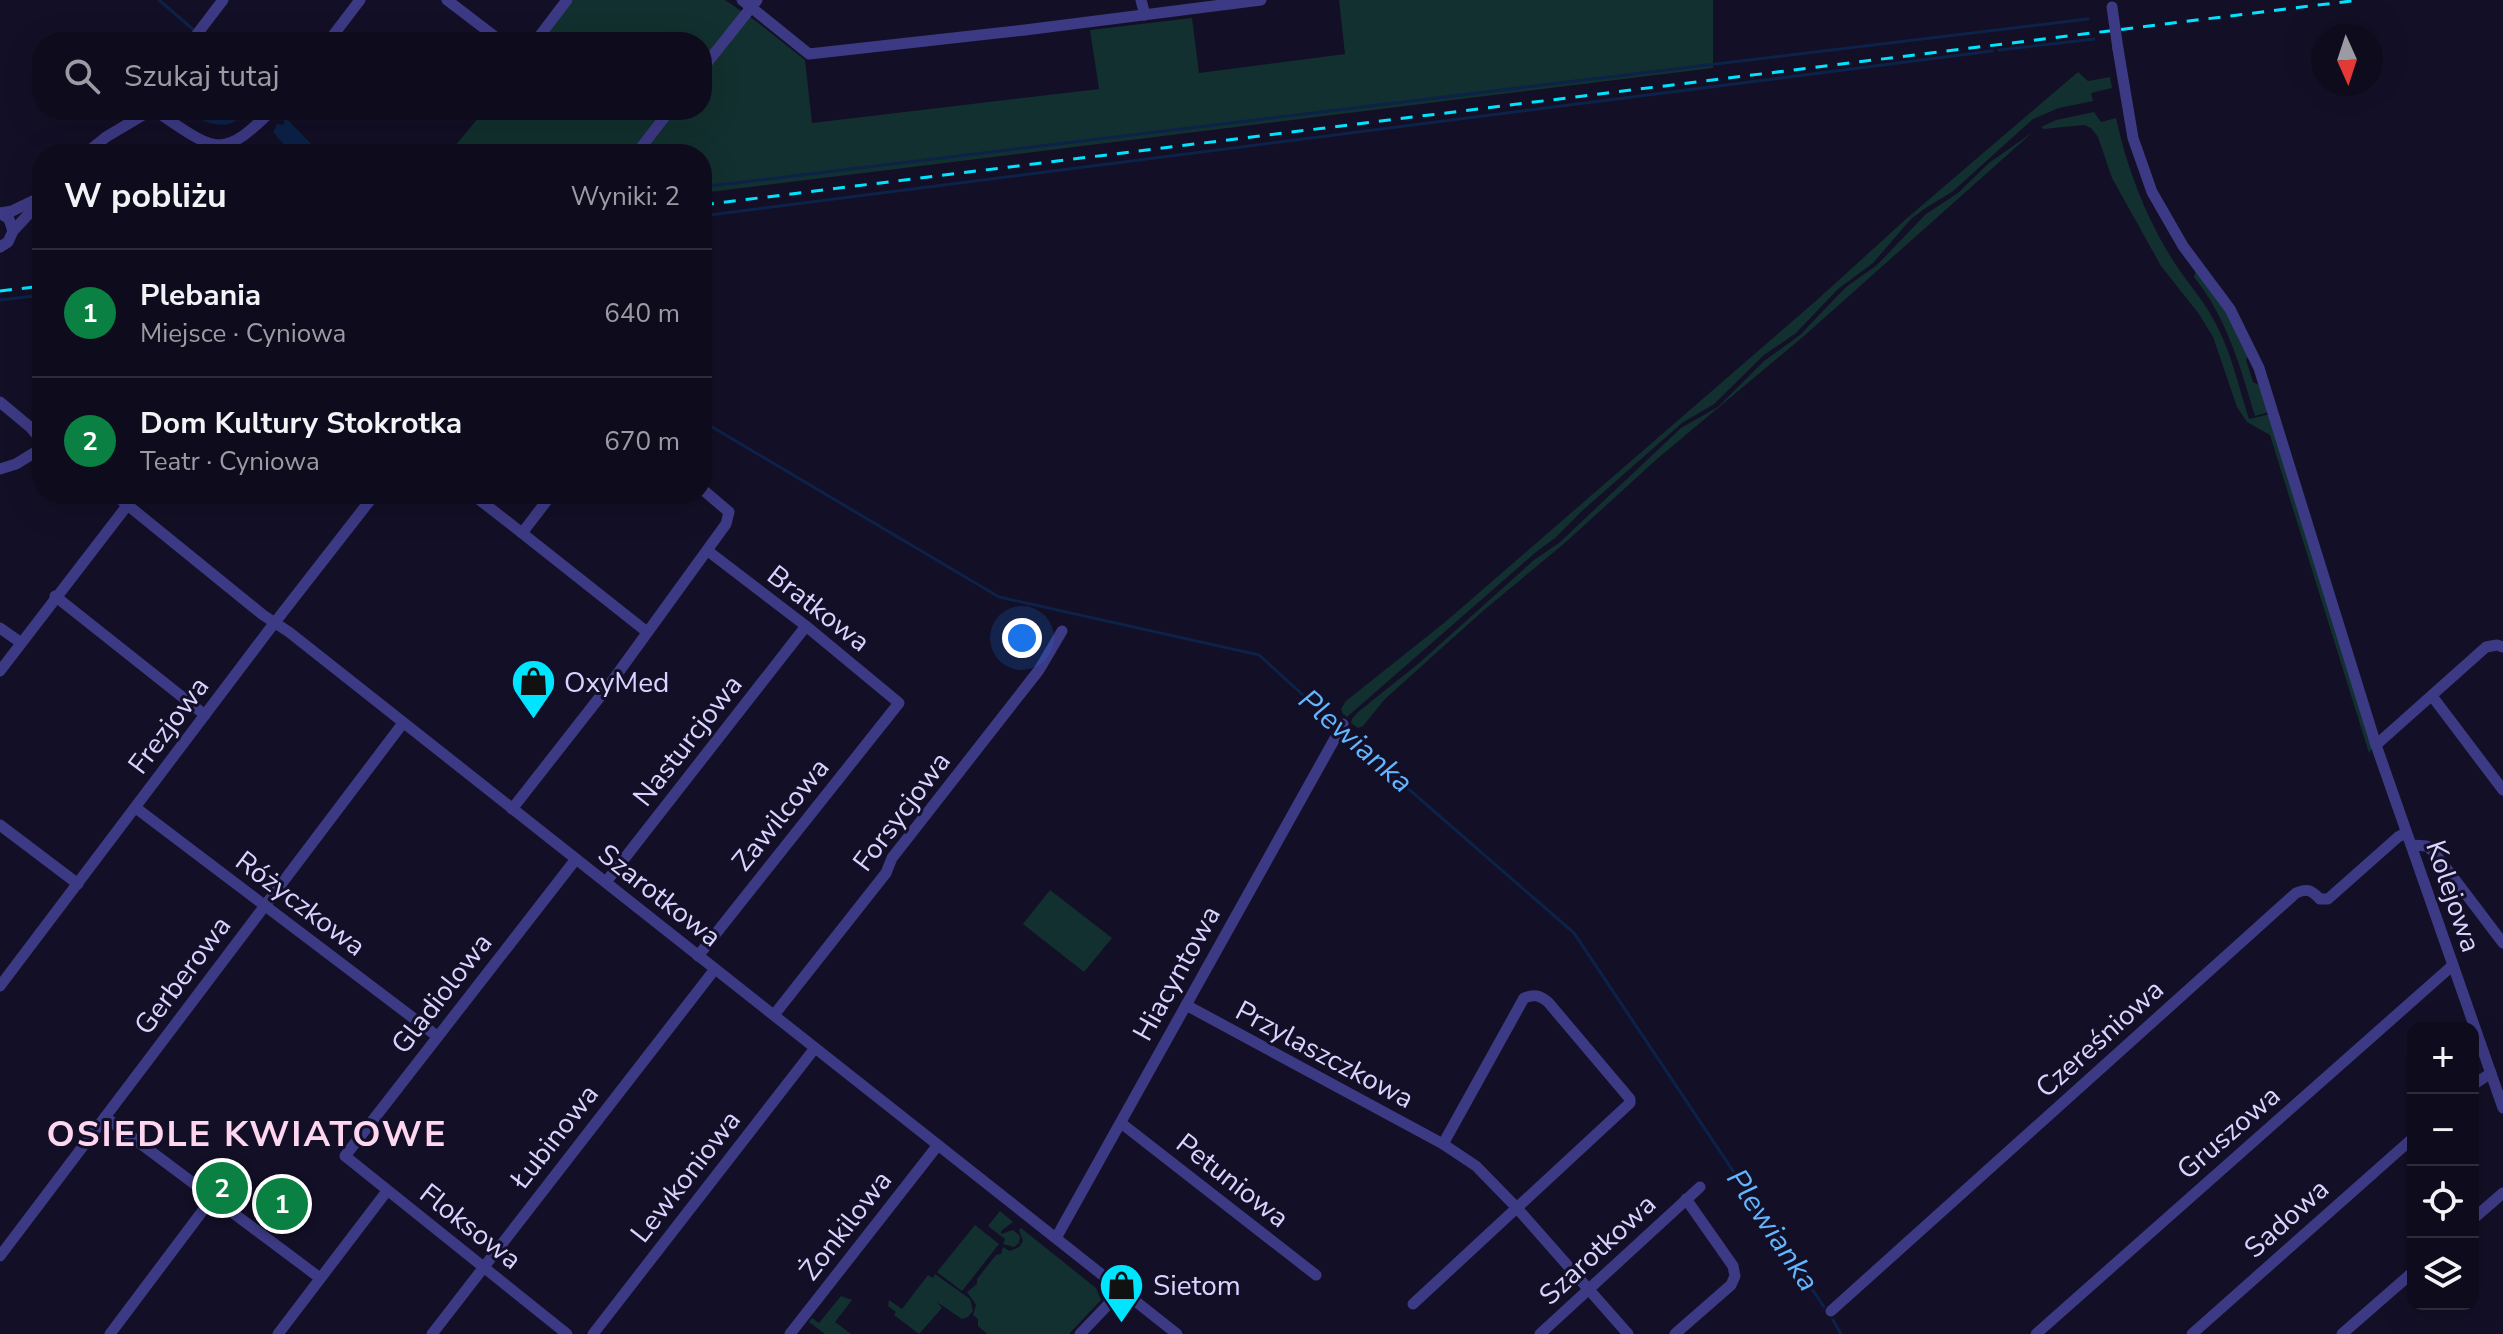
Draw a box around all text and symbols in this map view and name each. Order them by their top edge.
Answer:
north arrow [2311,24,2383,96]
search box [32,32,712,120]
icon: search [60,54,104,98]
text: Szukaj tutaj [124,56,280,97]
text: W pobliżu [64,173,227,219]
text: Wyniki: 2 [571,179,680,214]
text: Plebania [140,275,261,316]
text: 1 [82,296,98,331]
text: 640 m [604,296,680,331]
text: Miejsce · Cyniowa [140,316,346,351]
text: Dom Kultury Stokrotka [140,403,462,444]
text: 2 [82,424,98,459]
text: 670 m [604,424,680,459]
text: Teatr · Cyniowa [140,444,320,479]
street label: Bratkowa [759,557,878,661]
your location [1002,618,1042,658]
shop icon: OxyMed [509,658,557,721]
place label: OxyMed [564,664,669,702]
street label: Nasturcjowa [624,667,751,814]
street label: Frezjowa [120,669,218,782]
water label: Plewianka [1290,680,1422,803]
street label: Forsycjowa [844,744,959,879]
street label: Zawilcowa [723,750,838,879]
street label: Kolejowa [2416,835,2490,957]
street label: Szarotkowa [590,836,729,956]
street label: Różyczkowa [228,842,373,965]
street label: Hiacyntowa [1124,899,1230,1048]
street label: Gerberowa [126,908,240,1043]
street label: Gladiolowa [383,925,501,1062]
street label: Czereśniowa [2027,971,2172,1106]
street label: Przylaszczkowa [1229,992,1420,1118]
map controls [2407,1022,2479,1310]
button: + [2407,1022,2479,1094]
street label: Łubinowa [501,1077,608,1197]
street label: Gruszowa [2169,1077,2288,1188]
button: − [2407,1094,2479,1166]
street label: Lewkoniowa [622,1102,750,1251]
district label: OSIEDLE KWIATOWE [47,1110,447,1159]
street label: Petuniowa [1168,1125,1297,1237]
pin: 2 [196,1158,248,1218]
water label: Plewianka [1717,1161,1829,1300]
street label: Żonkilowa [791,1163,901,1288]
button: locate [2407,1166,2479,1238]
street label: Sadowa [2236,1171,2337,1267]
pin: 1 [256,1174,308,1234]
street label: Floksowa [412,1175,529,1279]
street label: Szarotkowa [1531,1186,1664,1314]
button: layers [2407,1238,2479,1310]
shop icon: Sietom [1098,1261,1146,1324]
place label: Sietom [1153,1267,1241,1305]

